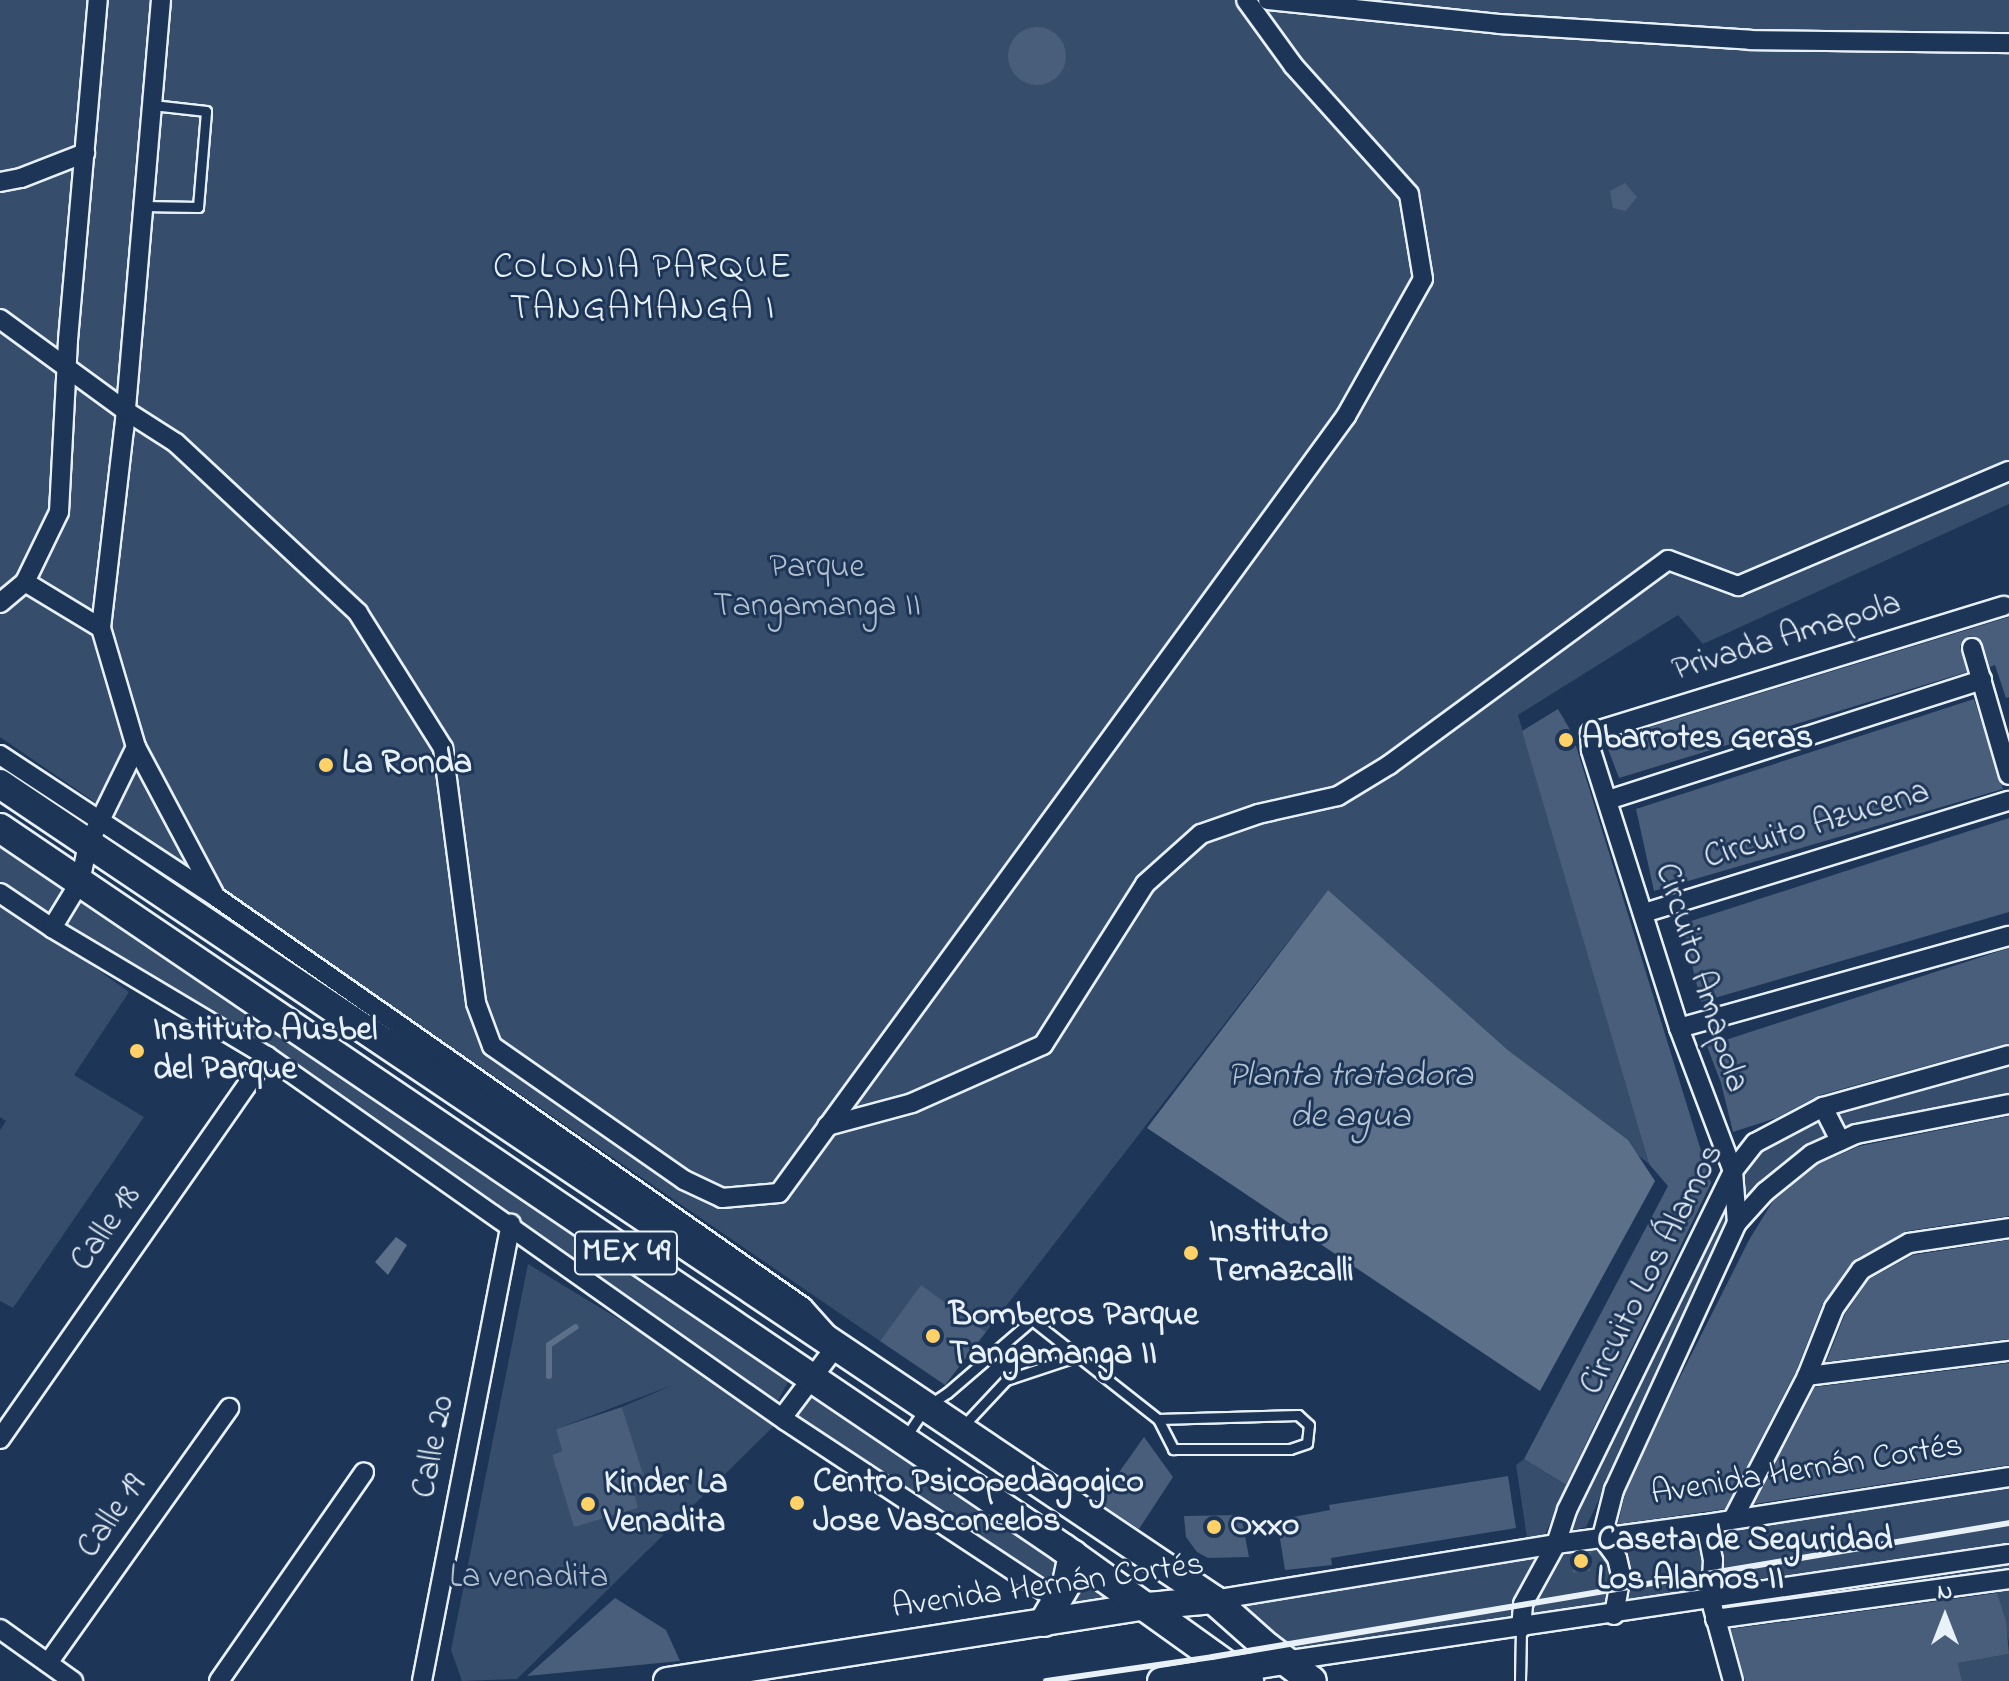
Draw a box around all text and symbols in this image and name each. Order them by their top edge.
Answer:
district label: COLONIA PARQUE TANGAMANGA I [493,246,793,331]
park label: Parque Tangamanga II [713,548,921,628]
street label: Privada Amapola [1668,584,1906,692]
place label: Abarrotes Geras [1582,720,1813,760]
marker: Abarrotes Geras [1557,731,1575,749]
place label: La Ronda [342,745,472,785]
marker: La Ronda [317,756,335,774]
street label: Circuito Azucena [1699,772,1935,880]
street label: Circuito Amapola [1644,858,1756,1098]
place label: Instituto Ausbel del Parque [153,1011,377,1090]
marker: Instituto Ausbel del Parque [128,1042,146,1060]
water label: Planta tratadora de agua [1227,1054,1473,1139]
street label: Circuito Los Álamos [1572,1138,1734,1402]
street label: Calle 18 [63,1178,151,1280]
place label: Instituto Temazcalli [1209,1213,1354,1292]
road number: MEX 49 [572,1225,680,1281]
marker: Instituto Temazcalli [1180,1242,1202,1264]
place label: Bomberos Parque Tangamanga II [949,1296,1198,1376]
marker: Bomberos Parque Tangamanga II [924,1327,942,1345]
street label: Calle 20 [405,1392,465,1502]
street label: Avenida Hernán Cortés [1648,1426,1966,1516]
place label: Centro Psicopedagogico Jose Vasconcelos [813,1463,1144,1542]
place label: Kinder La Venadita [604,1464,728,1544]
street label: Calle 19 [70,1467,156,1567]
marker: Centro Psicopedagogico Jose Vasconcelos [788,1494,806,1512]
marker: Kinder La Venadita [579,1495,597,1513]
place label: Oxxo [1230,1507,1299,1547]
marker: Oxxo [1205,1518,1223,1536]
place label: Caseta de Seguridad Los Alamos II [1597,1521,1893,1600]
street label: Avenida Hernán Cortés [889,1545,1207,1629]
marker: Caseta de Seguridad Los Alamos II [1572,1552,1590,1570]
park label: La venadita [450,1559,608,1599]
north arrow [1905,1577,1985,1657]
text: N [1938,1577,1952,1609]

